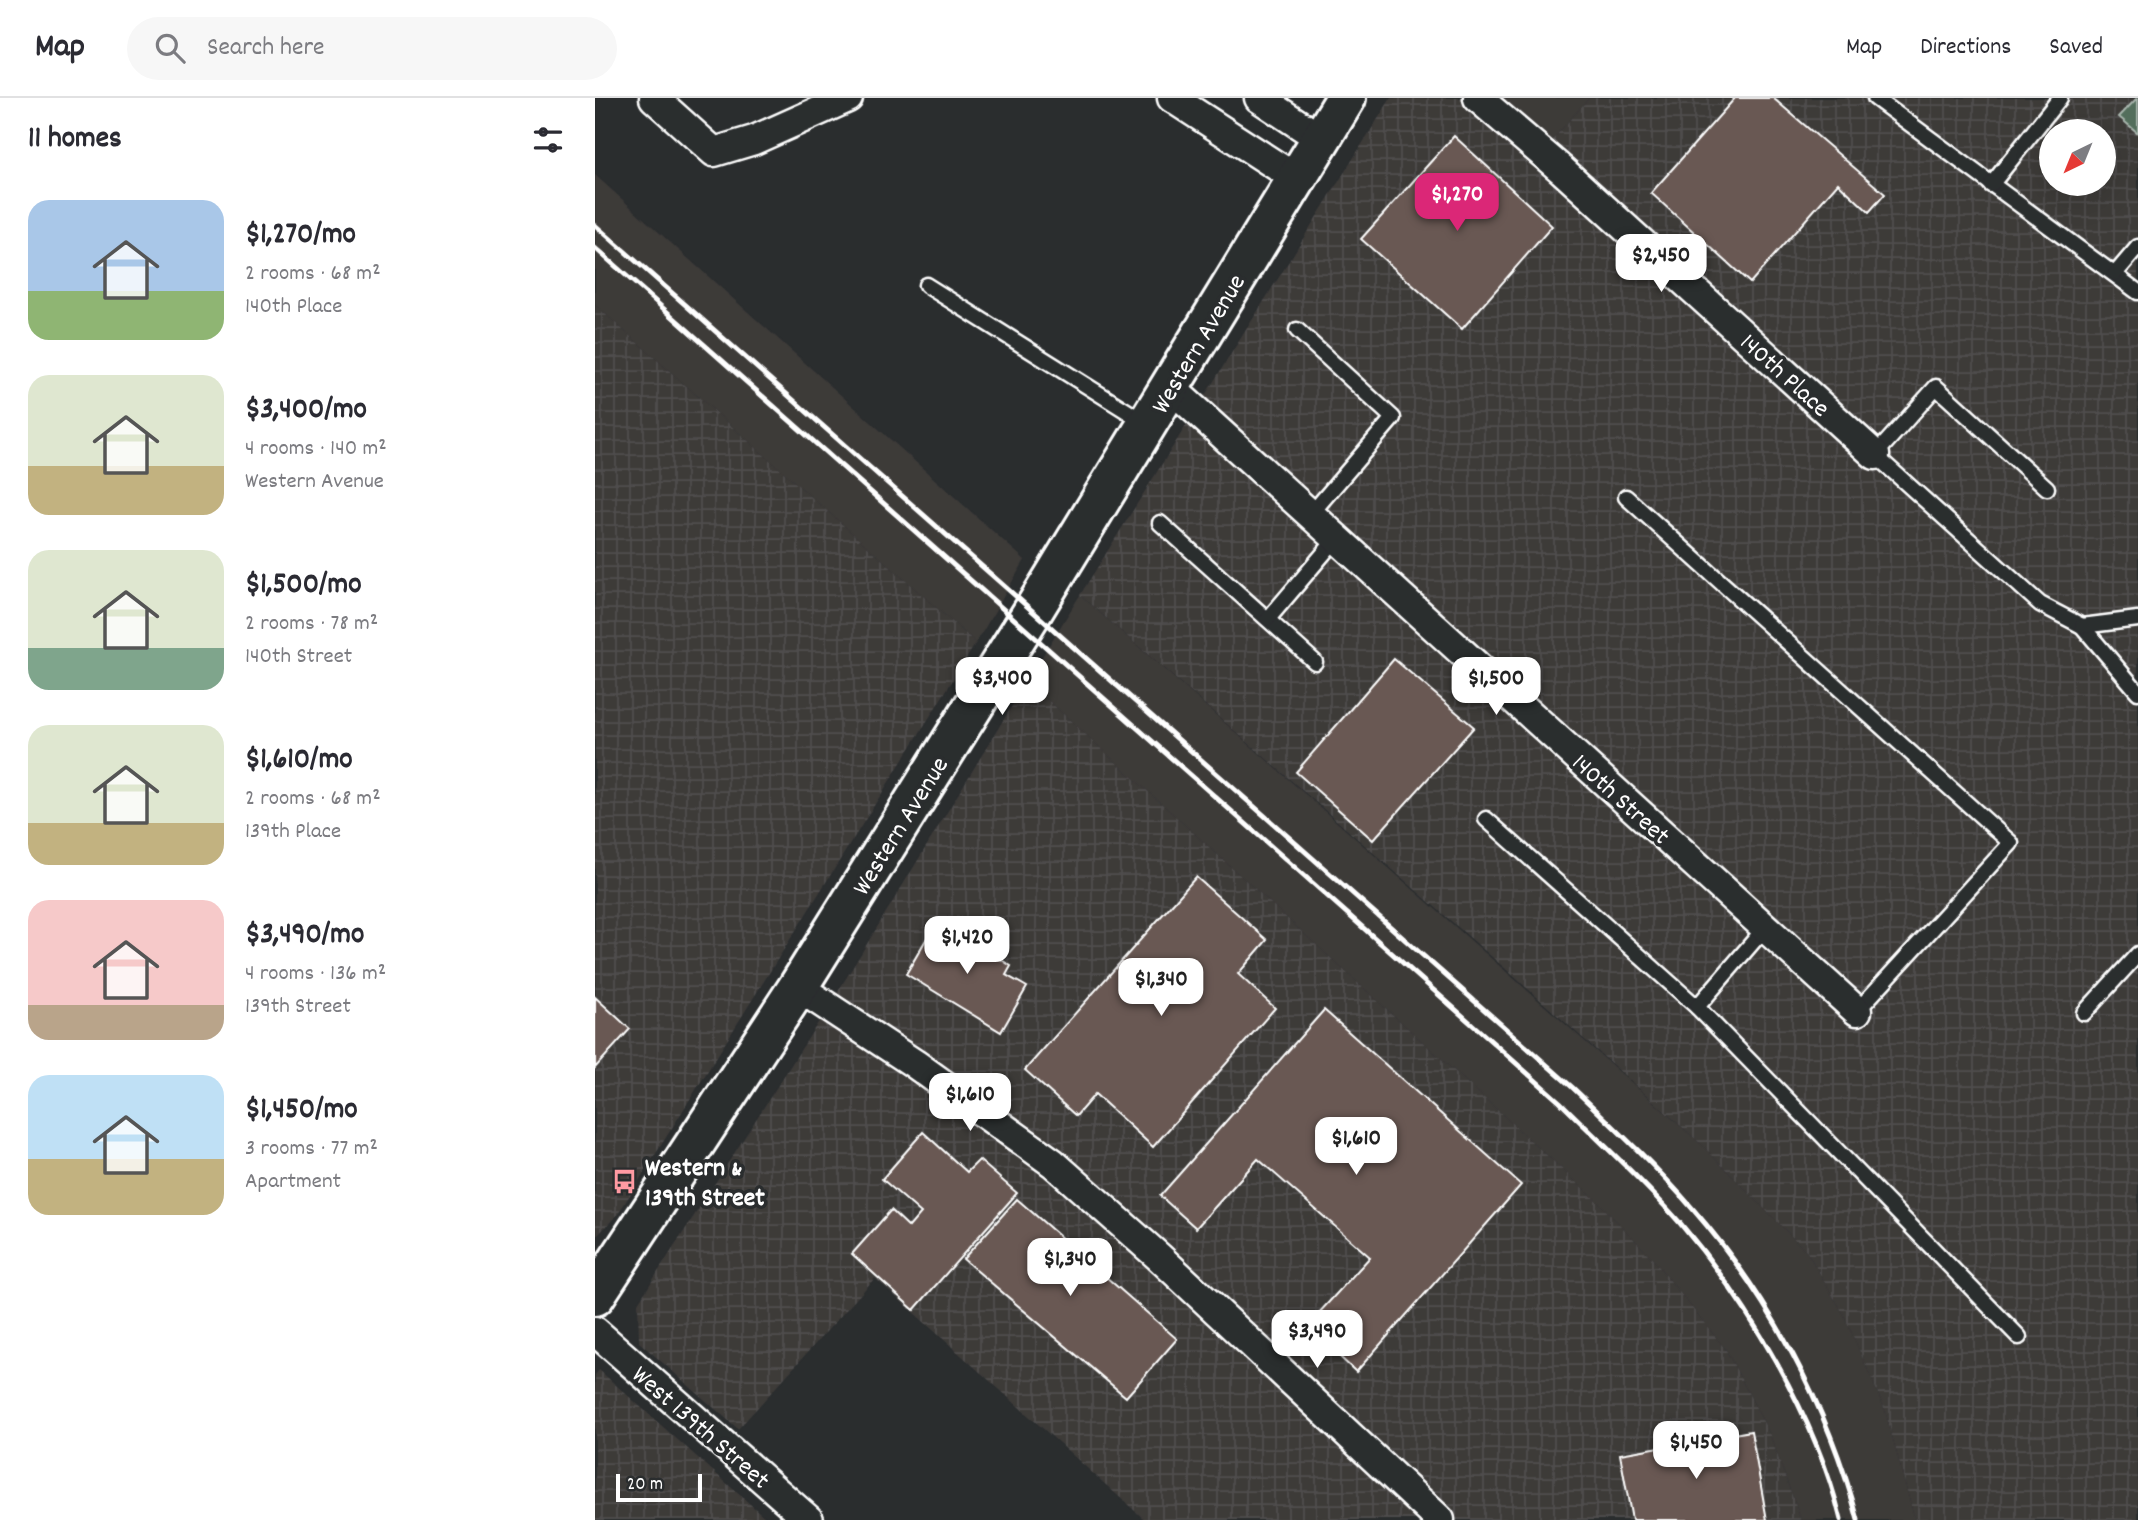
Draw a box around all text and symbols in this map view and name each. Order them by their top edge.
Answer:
search box [127,17,617,80]
text: Map [35,25,85,72]
icon: search [151,29,189,67]
text: Search here [207,30,325,67]
text: Map [1846,31,1882,65]
text: Directions [1920,31,2011,65]
text: Saved [2049,31,2103,65]
text: 11 homes [28,119,122,162]
north arrow [2039,119,2116,196]
map controls [2039,119,2116,196]
icon: filters [529,121,567,159]
pin: $1,270 [1400,174,1514,233]
text: $1,270 [1431,179,1483,212]
text: $1,270/mo [245,215,356,258]
icon: home [84,228,168,312]
pin: $2,450 [1604,234,1718,294]
text: $2,450 [1632,240,1690,273]
text: 2 rooms · 68 m² [245,258,381,291]
street label: Western Avenue [1144,268,1256,422]
text: 140th Place [245,291,342,324]
street label: 140th Place [1730,326,1837,427]
text: $3,400/mo [245,390,367,433]
icon: home [84,403,168,487]
text: 4 rooms · 140 m² [245,433,387,466]
text: Western Avenue [245,466,384,499]
text: $1,500/mo [245,565,362,608]
icon: home [84,578,168,662]
text: 2 rooms · 78 m² [245,608,378,641]
text: 140th Street [245,641,352,674]
pin: $3,400 [945,658,1059,717]
pin: $1,500 [1439,658,1553,717]
text: $3,400 [972,663,1032,696]
text: $1,500 [1468,663,1524,696]
text: $1,610/mo [245,740,353,783]
street label: 140th Street [1562,746,1677,855]
street label: Western Avenue [845,750,959,903]
icon: home [84,753,168,837]
text: 2 rooms · 68 m² [245,783,381,816]
text: 139th Place [245,816,341,849]
text: $3,490/mo [245,915,364,958]
pin: $1,420 [910,916,1024,976]
text: $1,420 [940,922,994,955]
icon: home [84,928,168,1012]
text: 4 rooms · 136 m² [245,958,386,991]
pin: $1,340 [1104,958,1218,1018]
text: $1,340 [1134,964,1188,997]
text: 139th Street [245,991,351,1024]
pin: $1,610 [913,1074,1027,1133]
text: $1,610 [945,1079,995,1112]
text: $1,450/mo [245,1090,358,1133]
icon: home [84,1103,168,1187]
pin: $1,610 [1299,1118,1413,1177]
text: $1,610 [1331,1123,1381,1156]
text: 3 rooms · 77 m² [245,1133,378,1166]
place label: Western & 139th Street [645,1151,765,1218]
text: Apartment [245,1166,341,1199]
bus stop icon: Western & 139th Street [611,1167,639,1195]
pin: $1,340 [1013,1238,1127,1298]
text: $1,340 [1043,1244,1097,1277]
pin: $3,490 [1260,1310,1374,1370]
text: $3,490 [1288,1316,1346,1349]
street label: West 139th Street [622,1358,777,1500]
pin: $1,450 [1639,1422,1753,1481]
text: $1,450 [1669,1427,1723,1460]
scale bar [616,1471,702,1503]
text: 20 m [627,1472,663,1499]

